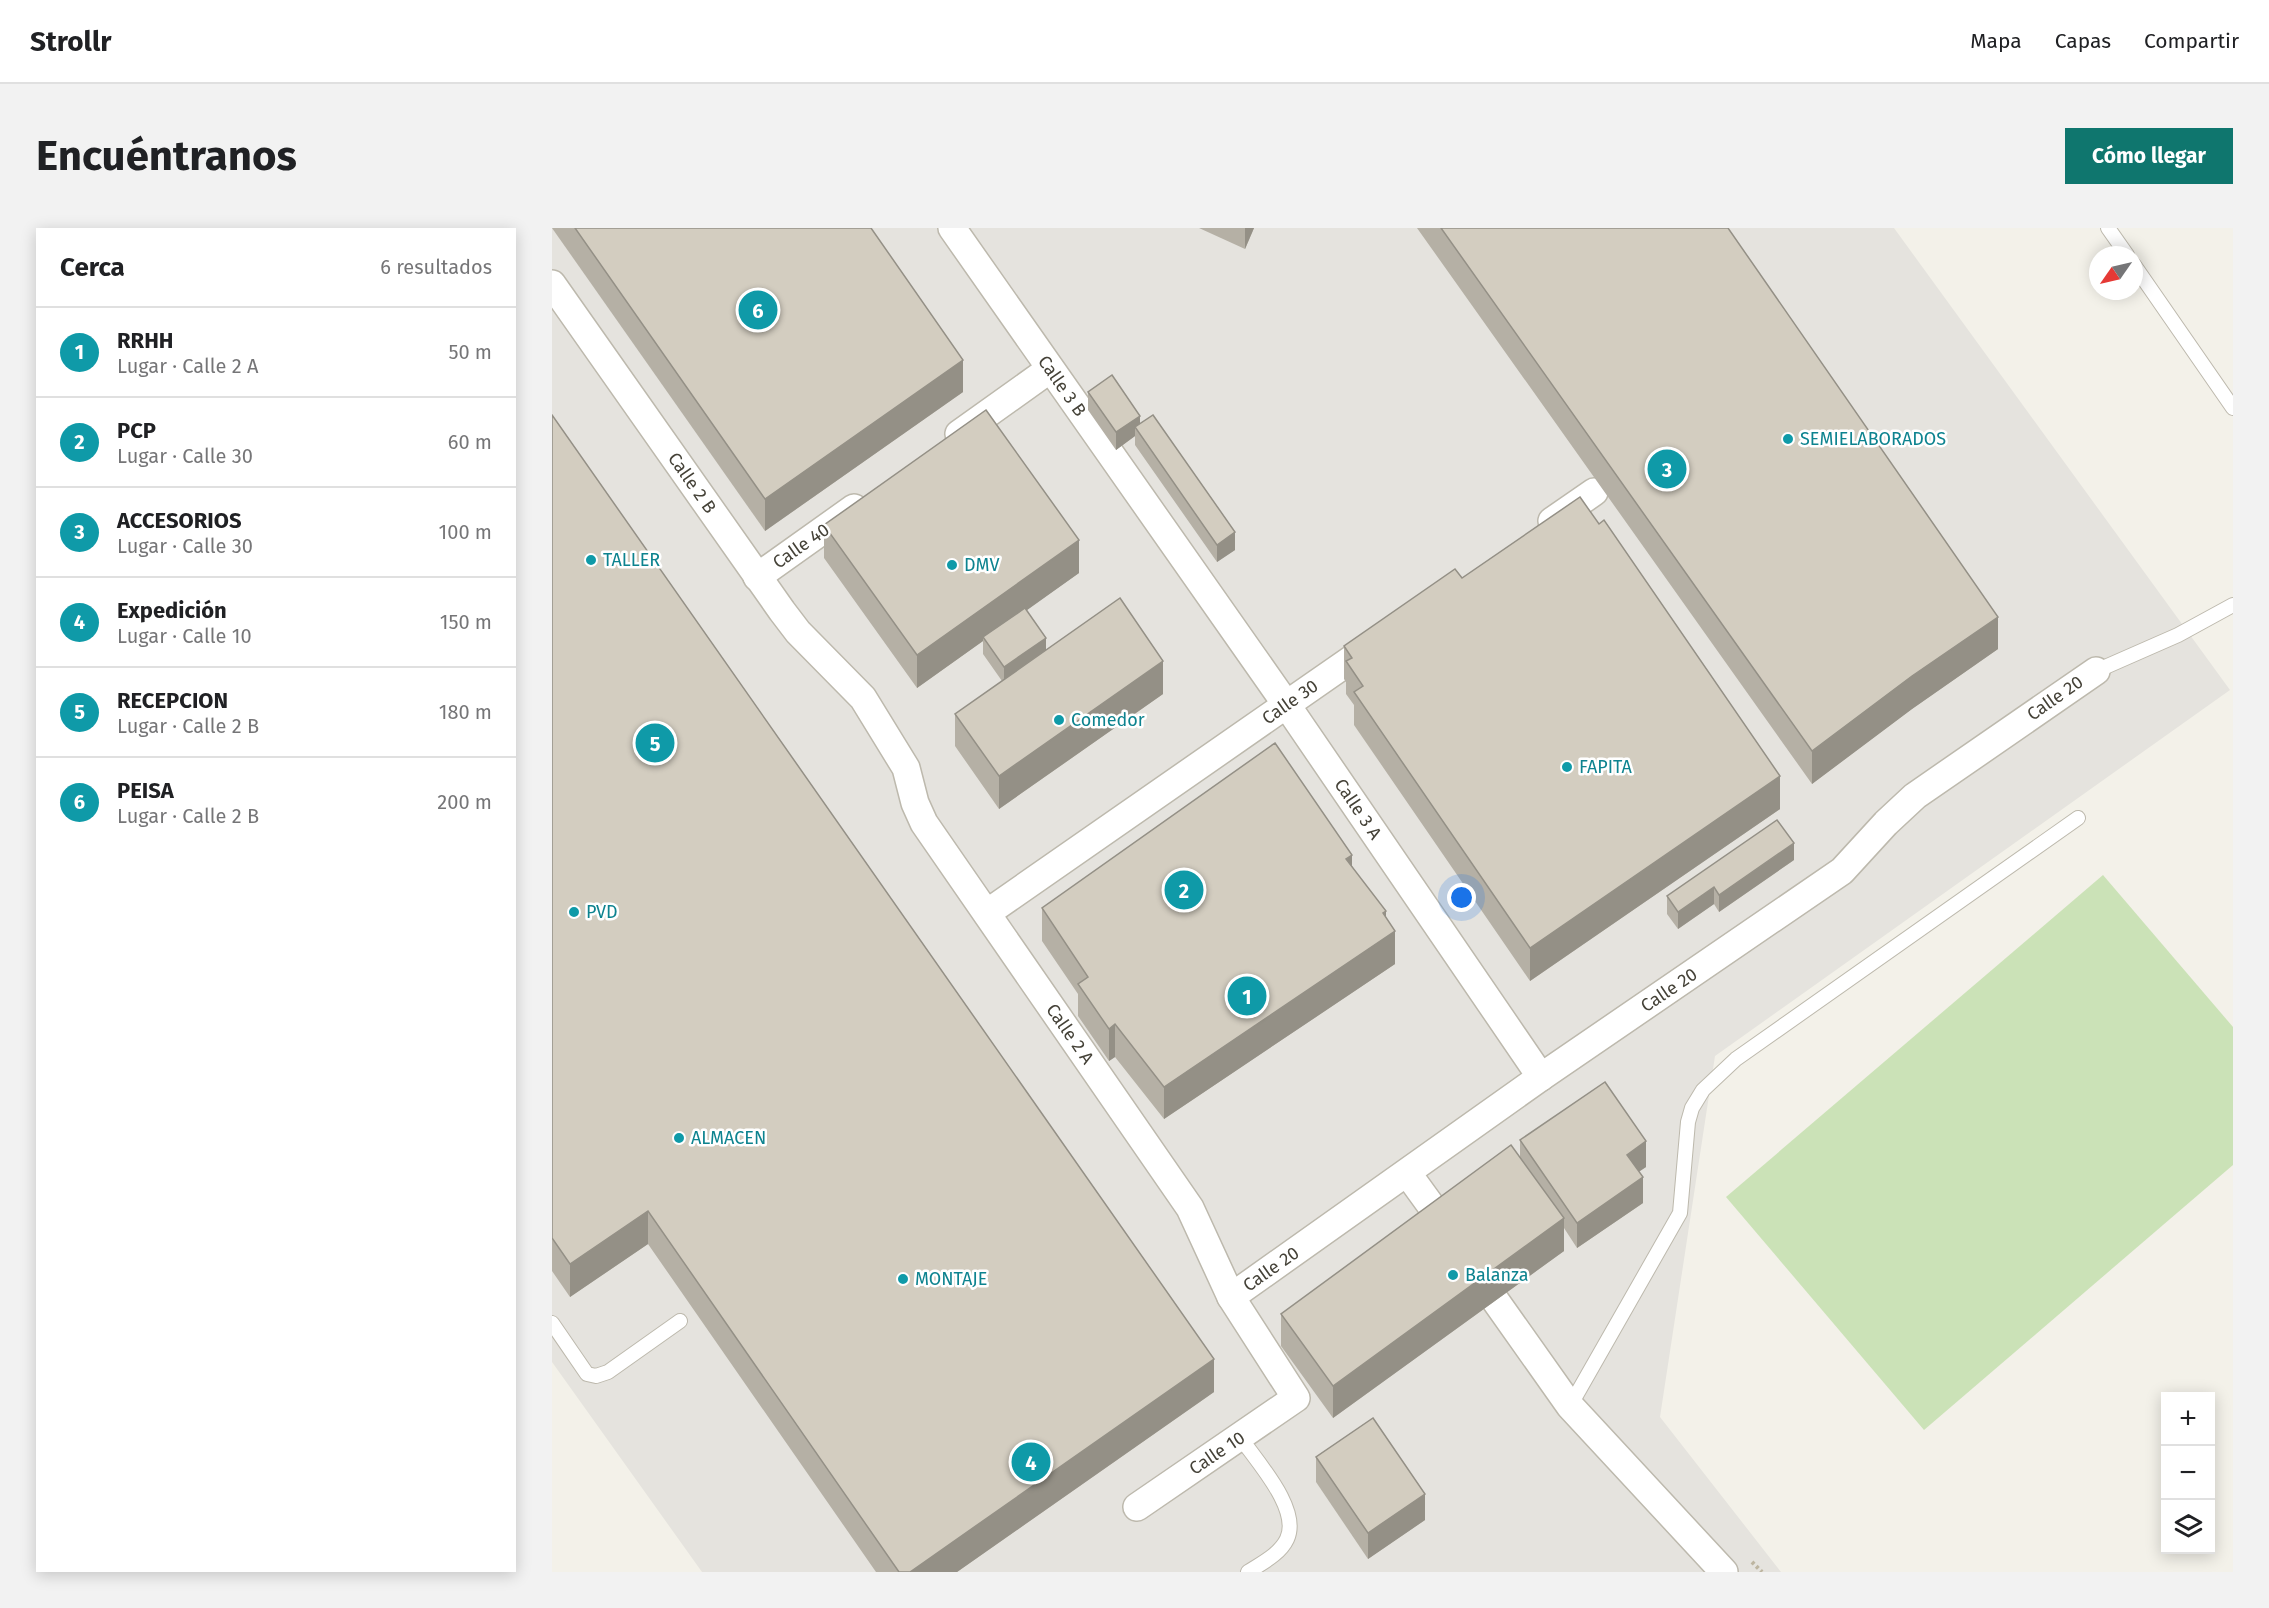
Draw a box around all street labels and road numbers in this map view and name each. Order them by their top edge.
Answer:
street label: Calle 3 B [1033,351,1091,421]
street label: Calle 2 B [663,448,721,518]
street label: Calle 40 [768,519,834,573]
street label: Calle 20 [2023,671,2087,725]
street label: Calle 30 [1258,675,1322,729]
street label: Calle 3 A [1330,774,1387,844]
street label: Calle 20 [1637,963,1701,1017]
street label: Calle 2 A [1041,1000,1099,1069]
street label: Calle 20 [1239,1242,1303,1296]
street label: Calle 10 [1185,1426,1249,1480]

